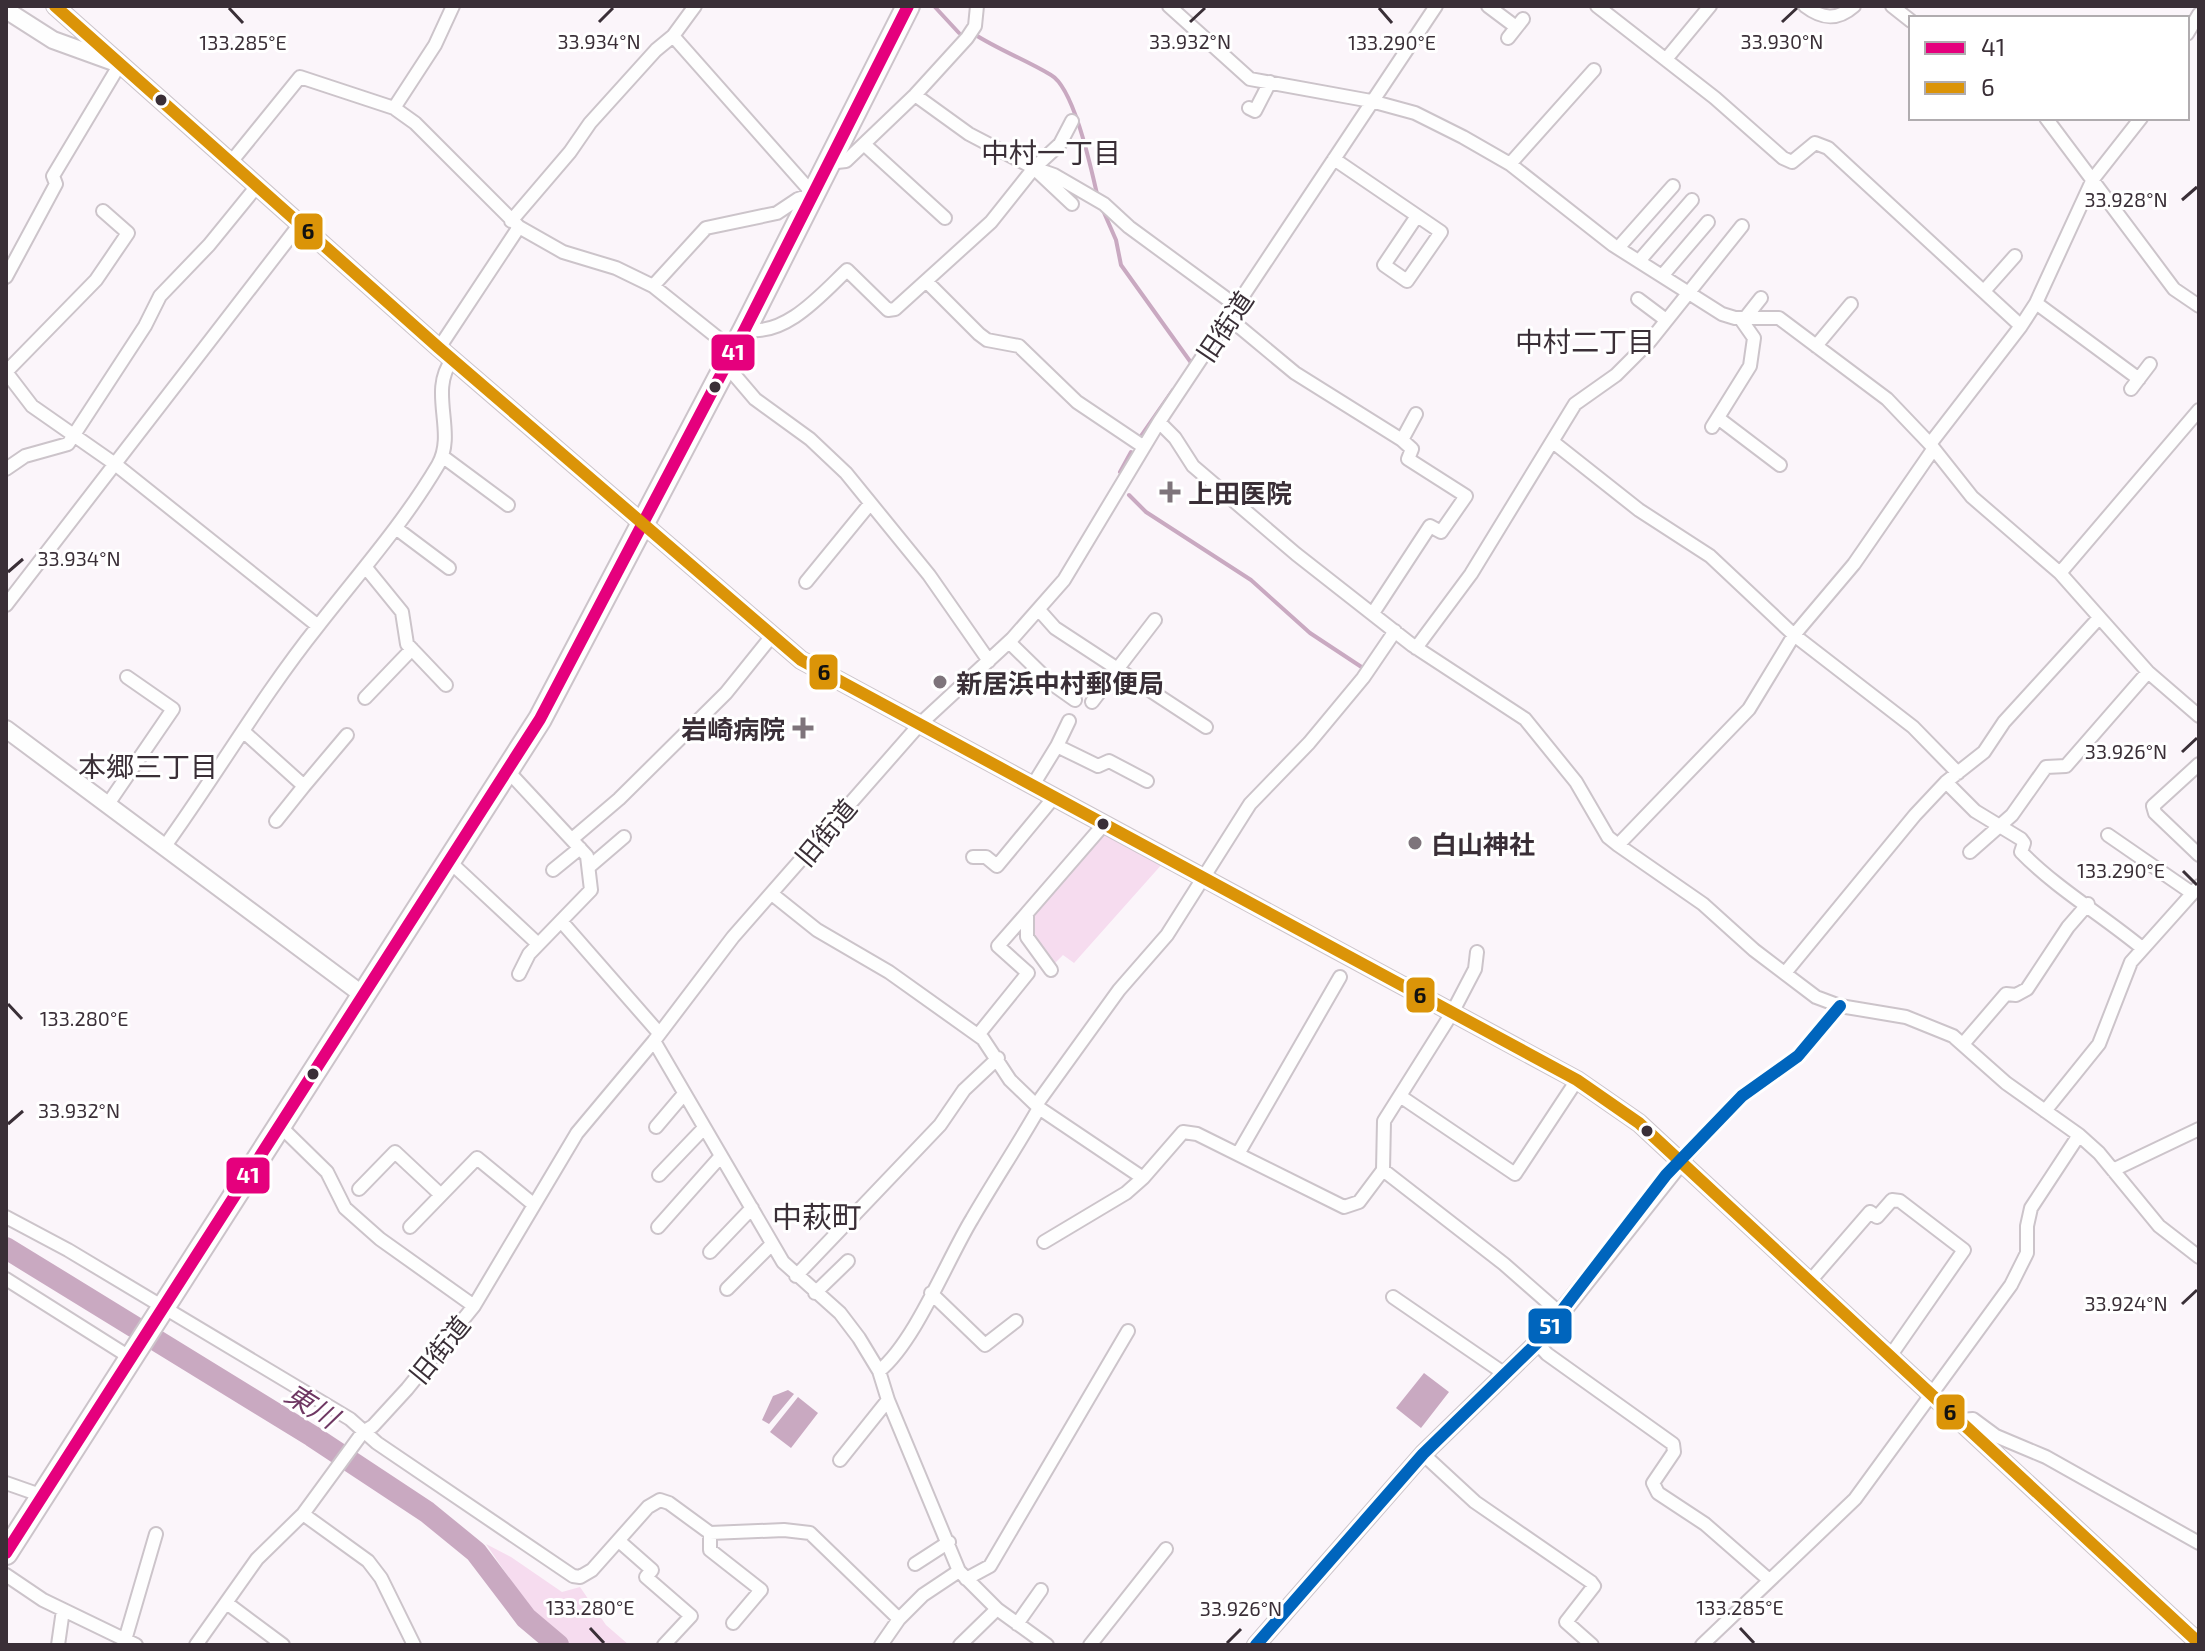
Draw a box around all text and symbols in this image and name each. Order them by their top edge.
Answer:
legend [1909,16,2189,120]
text: 33.934°N [557,29,641,53]
text: 33.932°N [1149,29,1231,53]
text: 33.930°N [1741,29,1823,53]
text: 133.285°E [199,30,287,54]
text: 133.290°E [1348,30,1436,54]
text: 41 [1981,32,2005,61]
text: 6 [1981,72,1995,101]
unlabelled marker [153,92,169,108]
district label: 中村一丁目 [981,135,1121,169]
text: 33.928°N [2085,187,2168,211]
line badge: 6 [293,212,324,251]
text: 6 [302,217,315,243]
street label: 旧街道 [1189,285,1259,367]
district label: 中村二丁目 [1515,324,1655,358]
line badge: 41 [710,333,756,372]
text: 41 [721,338,745,364]
unlabelled marker [707,379,723,395]
place label: 上田医院 [1188,477,1292,508]
marker: 上田医院 [1159,481,1181,503]
text: 33.934°N [37,546,121,570]
line badge: 6 [808,653,839,691]
text: 6 [818,658,831,684]
place label: 新居浜中村郵便局 [956,667,1164,698]
marker: 新居浜中村郵便局 [931,673,949,691]
place label: 岩崎病院 [681,713,785,744]
marker: 岩崎病院 [792,717,814,739]
text: 33.926°N [2085,739,2167,763]
district label: 本郷三丁目 [78,749,218,783]
street label: 旧街道 [788,792,862,872]
unlabelled marker [1095,816,1111,832]
place label: 白山神社 [1431,828,1535,859]
marker: 白山神社 [1406,834,1424,852]
text: 133.290°E [2077,858,2165,882]
line badge: 6 [1405,976,1436,1014]
text: 6 [1414,981,1427,1007]
text: 133.280°E [40,1006,128,1030]
unlabelled marker [305,1066,321,1082]
text: 33.932°N [38,1098,120,1122]
unlabelled marker [1639,1123,1655,1139]
line badge: 41 [225,1156,271,1195]
text: 41 [236,1161,260,1187]
district label: 中萩町 [772,1198,862,1234]
text: 33.924°N [2084,1291,2168,1315]
line badge: 51 [1527,1307,1573,1345]
street label: 旧街道 [402,1309,476,1389]
text: 51 [1539,1312,1561,1338]
water label: 東川 [279,1376,347,1436]
line badge: 6 [1935,1393,1966,1431]
text: 6 [1944,1398,1957,1424]
text: 133.280°E [546,1595,634,1619]
text: 133.285°E [1696,1595,1784,1619]
text: 33.926°N [1200,1596,1282,1620]

